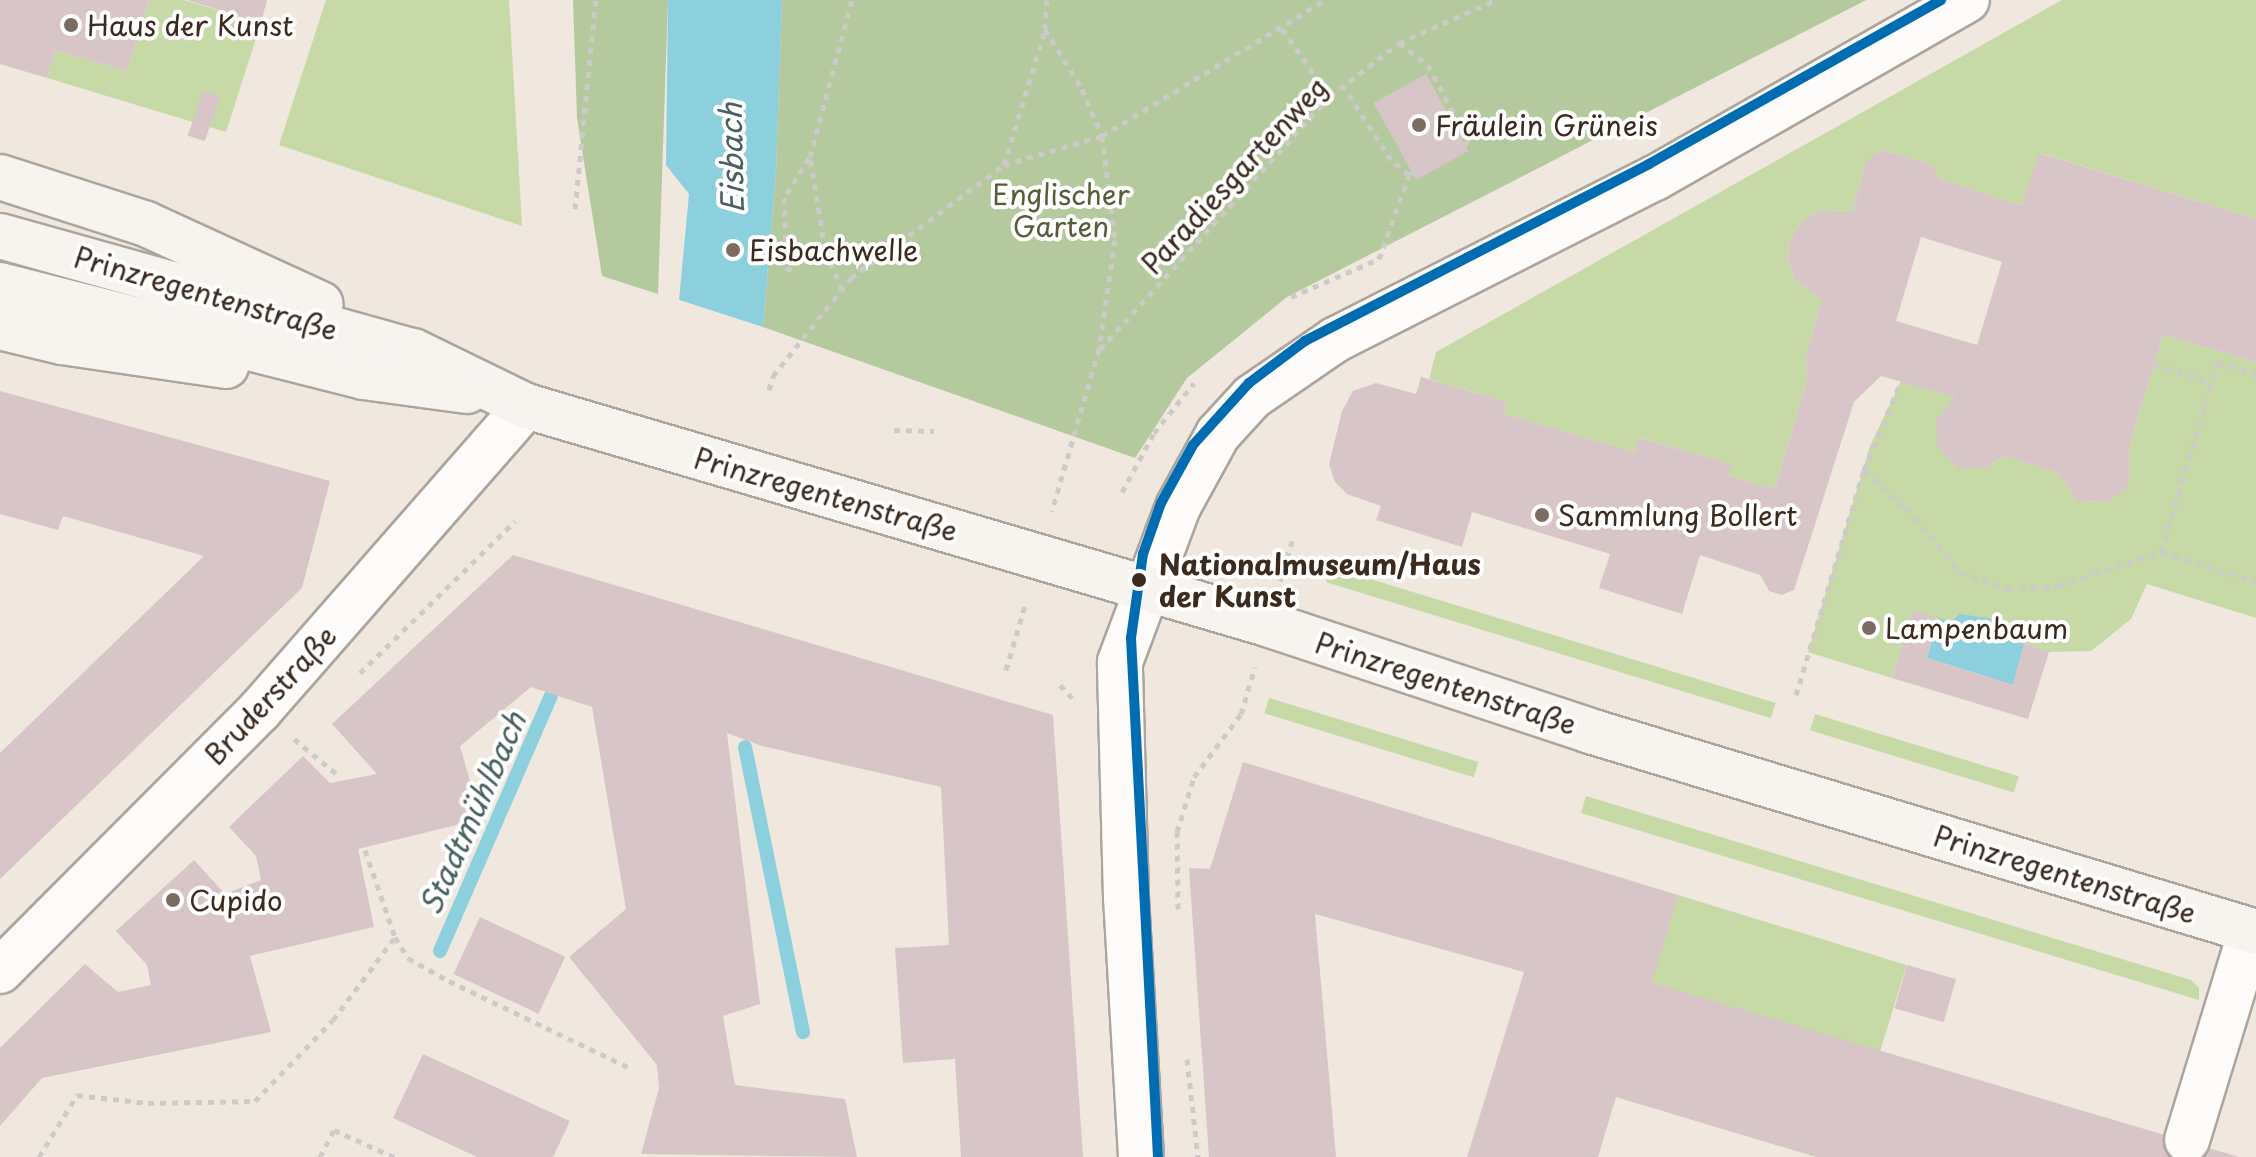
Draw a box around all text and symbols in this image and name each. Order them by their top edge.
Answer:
place label: Haus der Kunst [87,8,294,42]
marker: Haus der Kunst [62,16,80,34]
street label: Paradiesgartenweg [1134,70,1334,280]
water label: Eisbach [712,103,750,213]
place label: Fräulein Grüneis [1435,108,1660,142]
marker: Fräulein Grüneis [1410,116,1428,134]
park label: Englischer Garten [992,177,1130,243]
place label: Eisbachwelle [749,233,918,267]
street label: Prinzregentenstraße [71,239,341,347]
marker: Eisbachwelle [724,241,742,259]
street label: Prinzregentenstraße [691,440,961,548]
place label: Sammlung Bollert [1558,498,1799,532]
marker: Sammlung Bollert [1533,506,1551,524]
place label: Nationalmuseum/Haus der Kunst [1159,547,1481,613]
marker: Nationalmuseum/Haus der Kunst [1126,567,1152,593]
place label: Lampenbaum [1885,611,2068,645]
street label: Bruderstraße [197,619,343,771]
marker: Lampenbaum [1860,619,1878,637]
street label: Prinzregentenstraße [1311,625,1581,741]
water label: Stadtmühlbach [411,706,533,920]
street label: Prinzregentenstraße [1930,818,2200,930]
place label: Cupido [189,883,282,917]
marker: Cupido [164,891,182,909]

